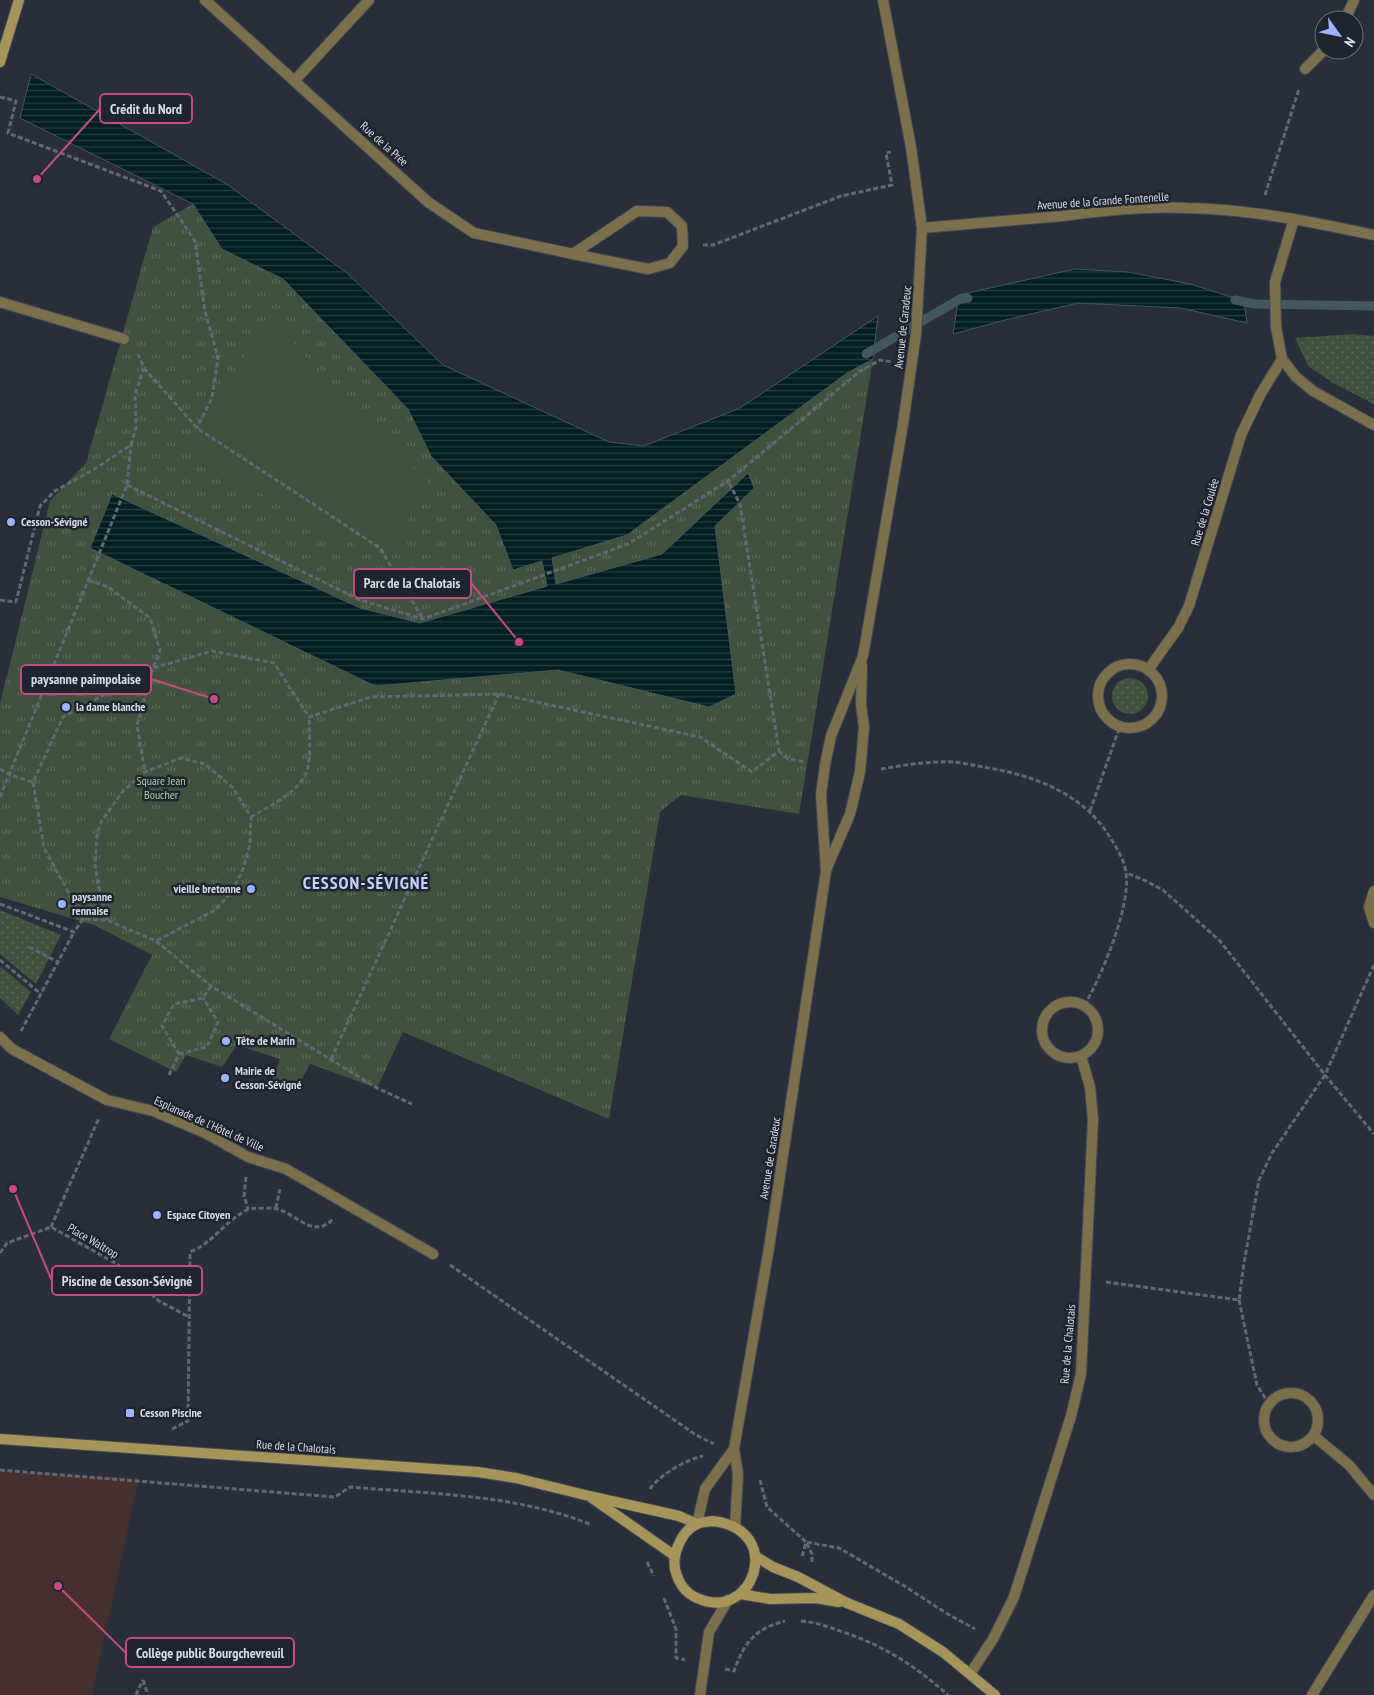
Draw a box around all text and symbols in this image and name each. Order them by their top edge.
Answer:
north arrow [1314,10,1364,60]
text: N [1340,34,1360,50]
callout: Crédit du Nord [100,94,192,123]
text: Crédit du Nord [110,100,182,118]
street label: Rue de la Prée [357,118,411,169]
street label: Avenue de la Grande Fontenelle [1037,188,1169,213]
street label: Avenue de Caradeuc [891,284,914,369]
street label: Rue de la Coulée [1187,476,1222,547]
place label: Cesson-Sévigné [21,514,88,529]
marker: Cesson-Sévigné [5,516,17,528]
callout: Parc de la Chalotais [354,569,471,598]
text: Parc de la Chalotais [364,574,460,592]
callout: paysanne paimpolaise [21,665,151,694]
text: paysanne paimpolaise [31,670,141,688]
place label: la dame blanche [76,699,145,714]
marker: la dame blanche [60,701,72,713]
park label: Square Jean Boucher [136,773,186,802]
district label: CESSON-SÉVIGNÉ [303,871,429,894]
place label: vieille bretonne [173,881,241,896]
marker: vieille bretonne [245,883,257,895]
place label: paysanne rennaise [72,889,112,918]
marker: paysanne rennaise [56,898,68,910]
place label: Tête de Marin [236,1033,295,1048]
marker: Tête de Marin [220,1035,232,1047]
place label: Mairie de Cesson-Sévigné [235,1063,302,1092]
marker: Mairie de Cesson-Sévigné [219,1072,231,1084]
street label: Esplanade de l'Hôtel de Ville [152,1093,267,1155]
street label: Avenue de Caradeuc [756,1115,784,1200]
place label: Espace Citoyen [167,1207,230,1222]
marker: Espace Citoyen [151,1209,163,1221]
street label: Place Waltrop [65,1220,122,1261]
callout: Piscine de Cesson-Sévigné [52,1266,202,1295]
text: Piscine de Cesson-Sévigné [62,1272,192,1290]
street label: Rue de la Chalotais [1057,1304,1078,1384]
place label: Cesson Piscine [140,1405,202,1420]
marker: Cesson Piscine [124,1407,136,1419]
street label: Rue de la Chalotais [256,1436,336,1457]
callout: Collège public Bourgchevreuil [126,1638,294,1667]
text: Collège public Bourgchevreuil [136,1644,285,1662]

